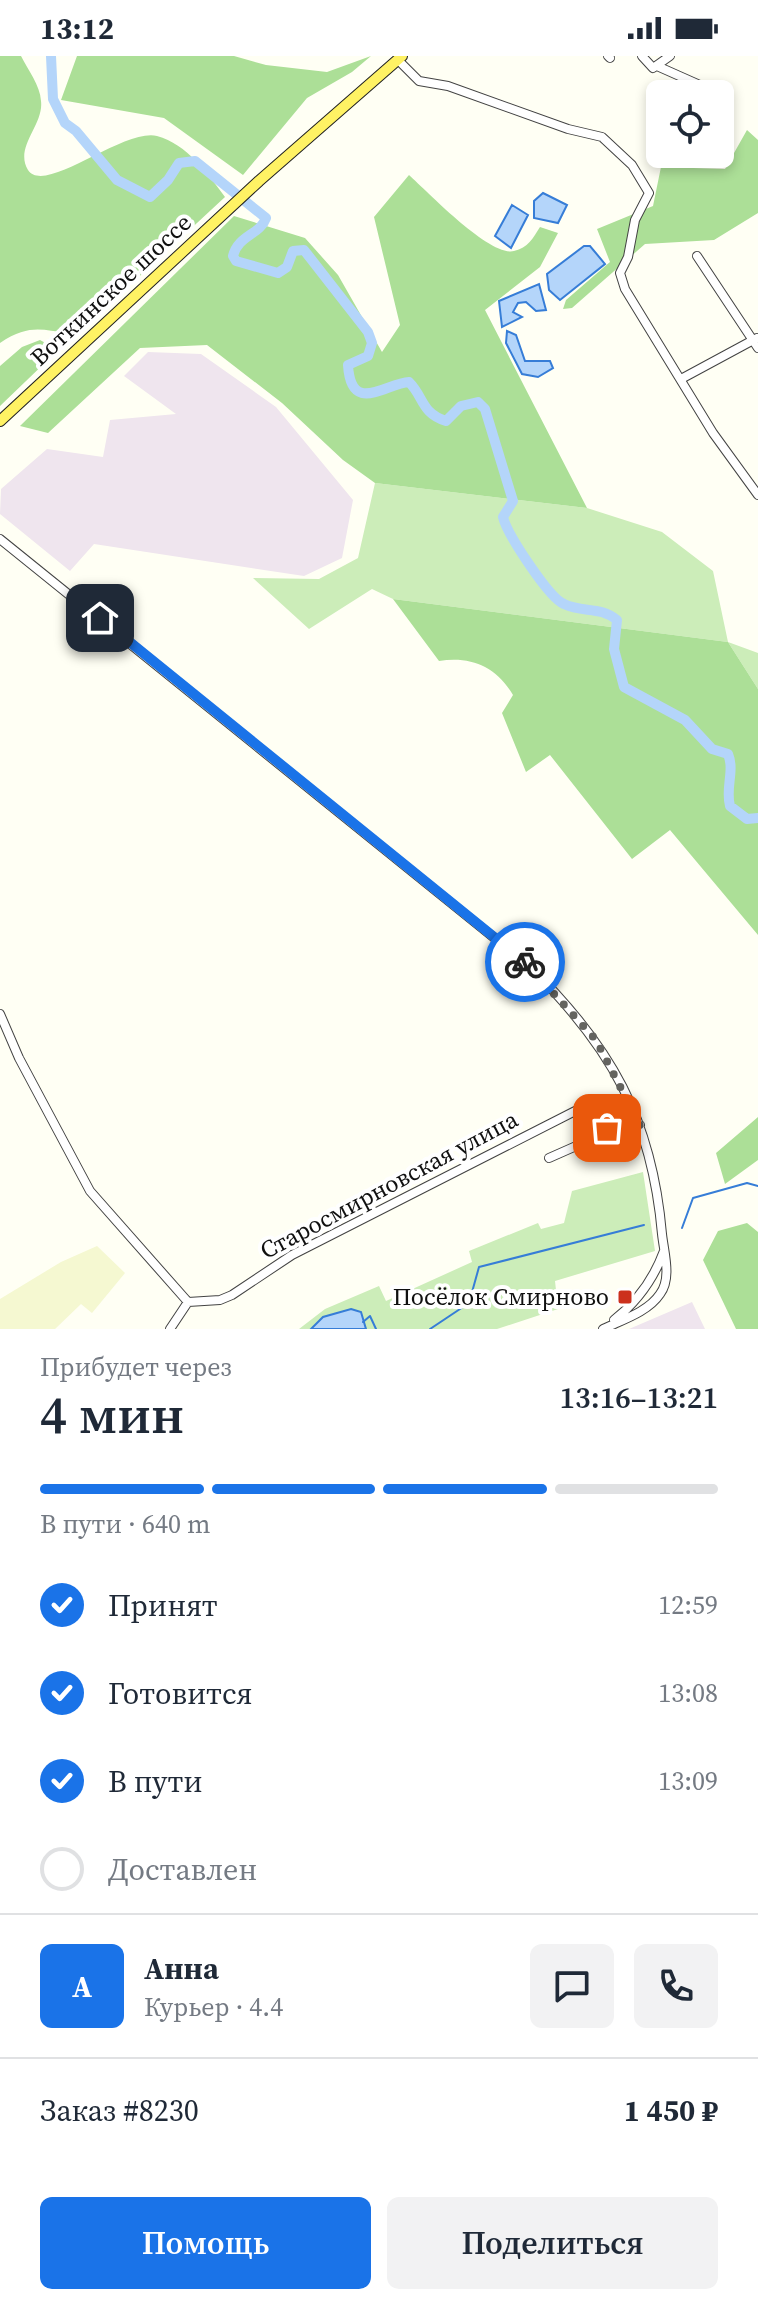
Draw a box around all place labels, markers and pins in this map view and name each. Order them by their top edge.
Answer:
pin [66,584,134,652]
pin [573,1094,641,1162]
place label: Посёлок Смирново [393,1280,609,1313]
marker: Посёлок Смирново [616,1288,634,1306]

